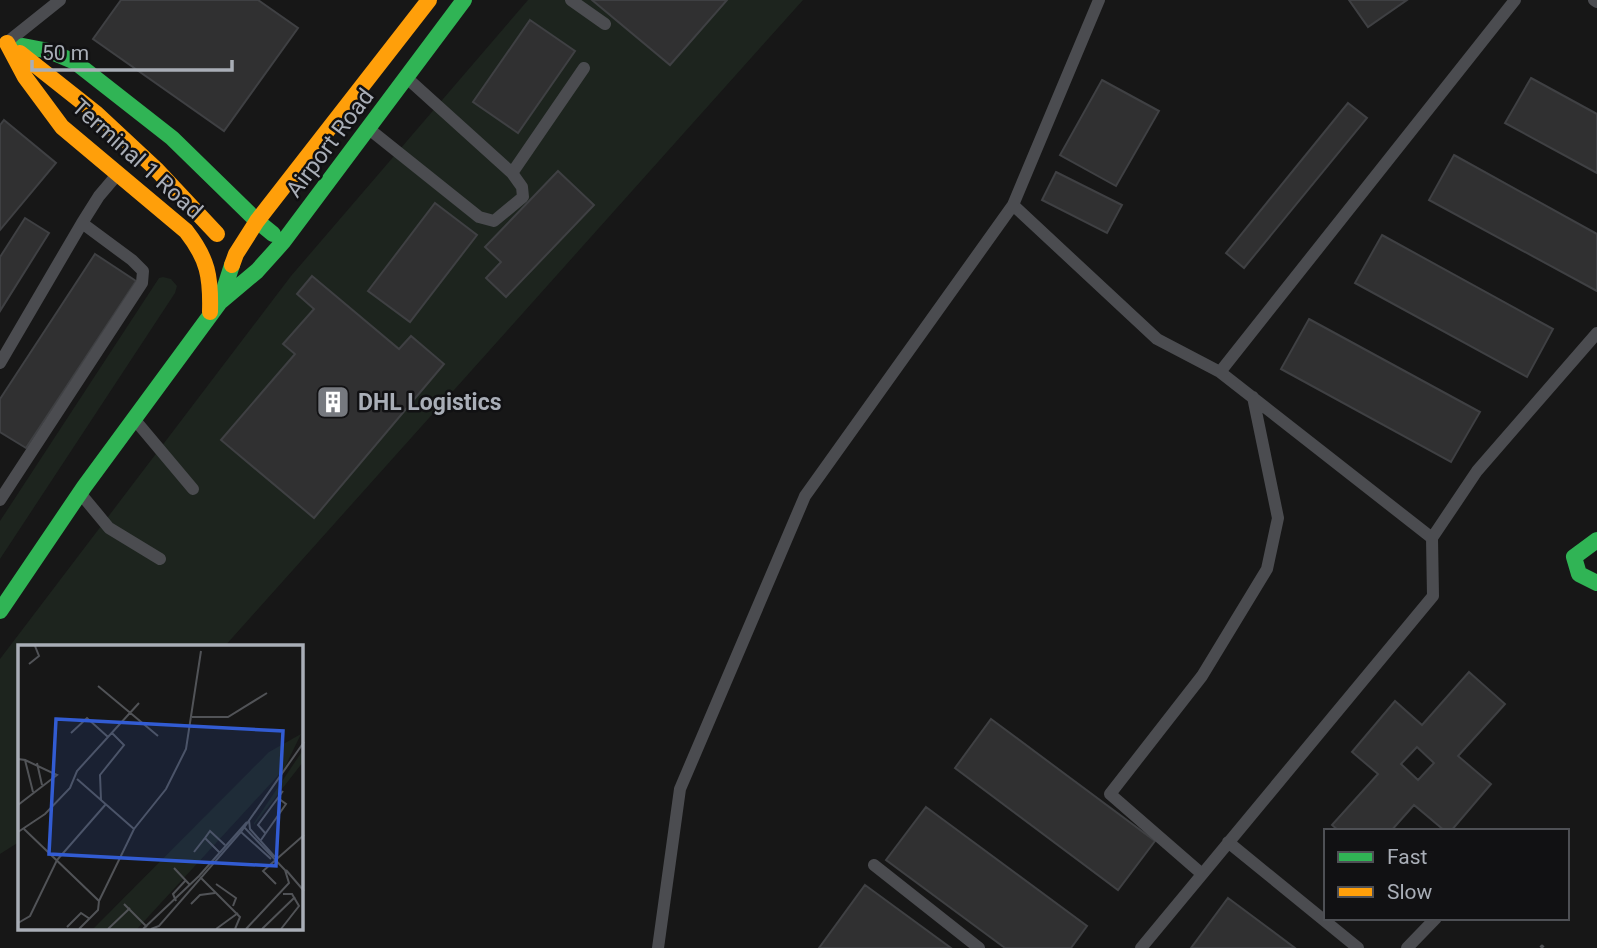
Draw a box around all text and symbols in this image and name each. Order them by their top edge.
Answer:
scale bar [32,28,231,72]
text: 50 m [42,41,89,65]
street label: Airport Road [280,83,380,203]
street label: Terminal 1 Road [66,93,208,225]
building icon: DHL Logistics [314,383,352,421]
place label: DHL Logistics [358,389,501,416]
inset map [18,645,303,930]
legend [1324,829,1569,920]
text: Fast [1387,845,1428,869]
text: Slow [1387,880,1433,904]

